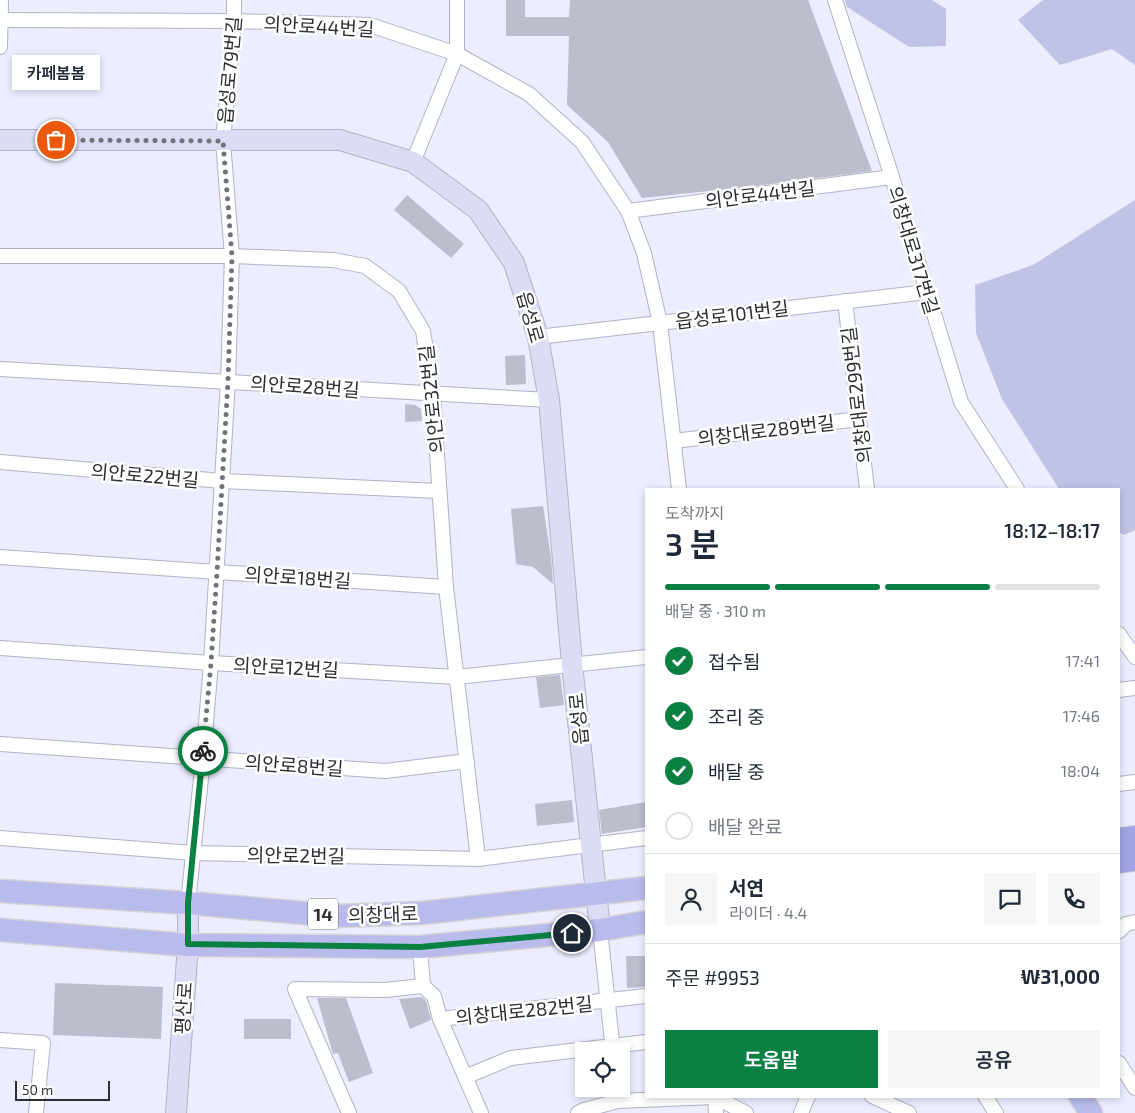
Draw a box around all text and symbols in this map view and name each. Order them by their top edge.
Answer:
street label: 의안로44번길 [263,12,375,40]
street label: 읍성로79번길 [213,15,245,125]
callout: 카페봄봄 [12,55,100,90]
text: 카페봄봄 [27,63,85,82]
pin [35,119,77,161]
icon: bag [42,126,70,154]
street label: 의안로44번길 [704,176,816,212]
street label: 의창대로317번길 [884,183,944,317]
street label: 읍성로 [513,289,549,345]
street label: 읍성로101번길 [674,296,790,332]
street label: 의창대로299번길 [836,325,876,465]
street label: 의안로32번길 [414,344,448,454]
street label: 의안로28번길 [250,371,360,401]
street label: 의창대로289번길 [696,410,836,450]
street label: 의안로22번길 [90,459,200,491]
text: 도착까지 [665,503,724,522]
text: 18:12–18:17 [1004,519,1100,542]
text: 3 분 [665,524,719,562]
street label: 의안로18번길 [244,562,352,592]
text: 배달 중 · 310 m [665,601,766,620]
icon: check [665,647,693,675]
text: 접수됨 [708,650,760,673]
text: 17:41 [1065,651,1100,670]
street label: 의안로12번길 [233,653,339,681]
street label: 읍성로 [564,692,592,746]
icon: check [665,702,693,730]
text: 조리 중 [708,705,765,728]
text: 17:46 [1063,706,1100,725]
courier [178,726,228,776]
icon: bike [189,737,217,765]
street label: 의안로8번길 [244,750,344,780]
icon: check [665,757,693,785]
text: 배달 중 [708,760,765,783]
text: 18:04 [1061,761,1100,780]
text: 배달 완료 [708,815,782,838]
street label: 의안로2번길 [247,843,345,867]
button: person [665,873,717,925]
button: chat [984,873,1036,925]
button: phone [1048,873,1100,925]
text: 서연 [729,876,764,899]
road number: 14 [308,899,338,930]
street label: 의창대로 [348,901,418,927]
text: 라이더 · 4.4 [729,903,807,922]
pin [551,912,593,954]
icon: home [558,919,586,947]
text: ₩31,000 [1021,965,1100,988]
text: 주문 #9953 [665,966,760,989]
street label: 평산로 [170,981,196,1035]
street label: 의창대로282번길 [454,991,594,1029]
button: 도움말 [665,1030,878,1088]
button: 공유 [888,1030,1100,1088]
map controls [575,1042,630,1097]
button: locate [575,1042,630,1097]
scale bar [15,1078,110,1101]
text: 50 m [22,1081,53,1098]

